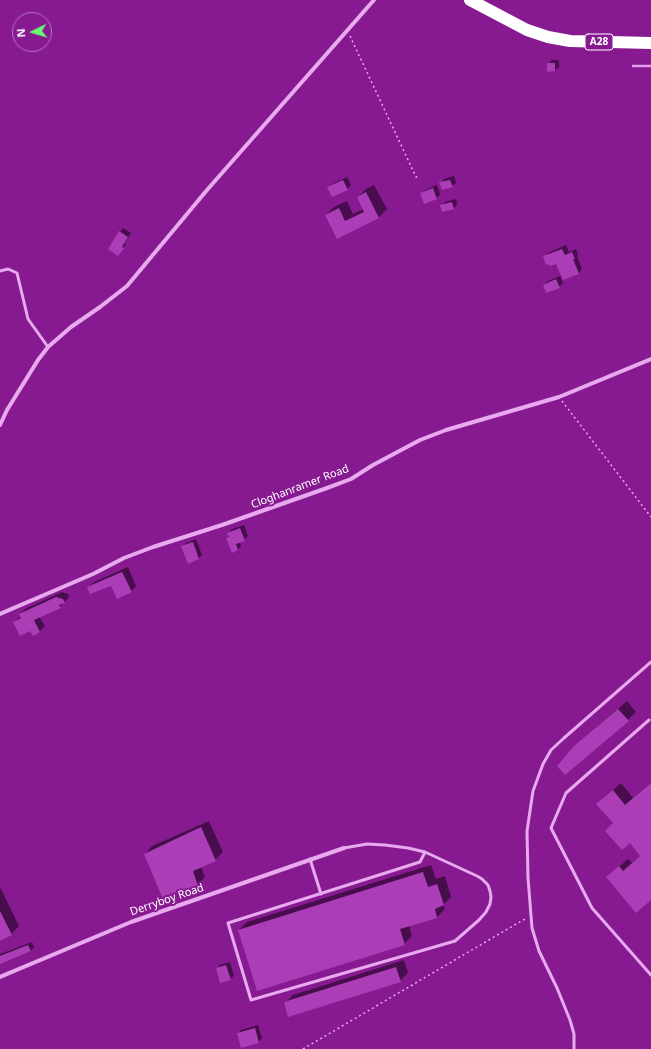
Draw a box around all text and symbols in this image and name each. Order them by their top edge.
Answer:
north arrow [12,12,52,52]
text: N [13,28,28,38]
road number: A28 [585,34,613,50]
street label: Cloghanramer Road [249,462,351,512]
street label: Derryboy Road [128,881,206,919]

